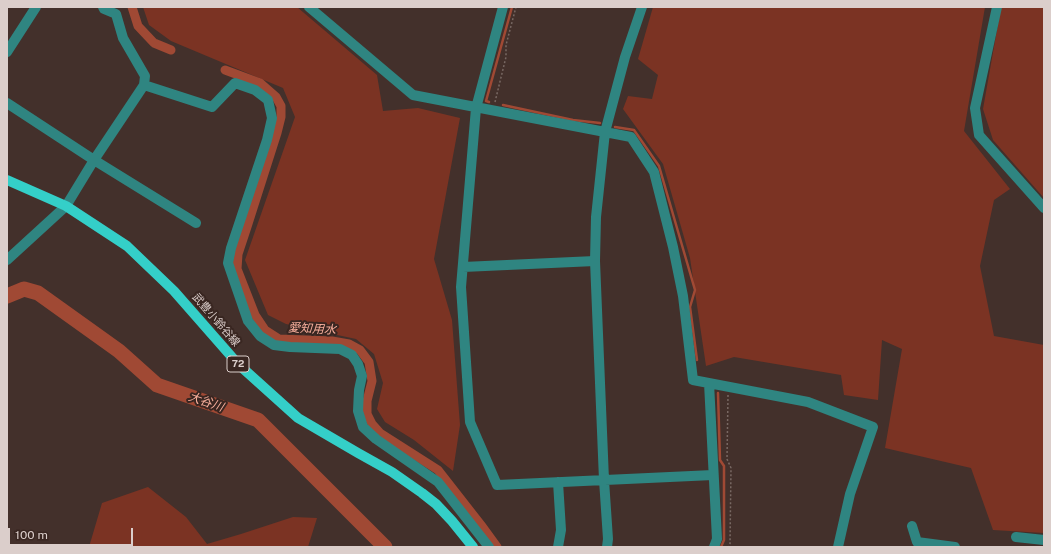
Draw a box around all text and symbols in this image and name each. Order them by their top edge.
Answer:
street label: 武豊小鈴谷線 [189,291,243,349]
water label: 愛知用水 [288,321,336,337]
road number: 72 [227,356,249,372]
water label: 大谷川 [187,389,225,415]
scale bar [10,520,135,546]
text: 100 m [15,528,48,542]

